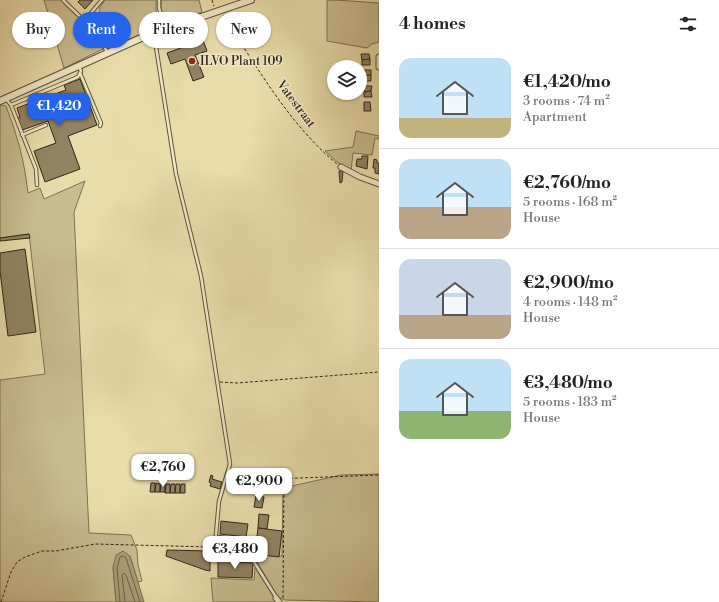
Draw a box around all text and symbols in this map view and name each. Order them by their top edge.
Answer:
chip: Buy [12,12,65,48]
chip: Rent [73,12,131,48]
chip: Filters [139,12,208,48]
chip: New [216,12,271,48]
text: 4 homes [399,13,466,35]
icon: filters [677,13,699,35]
place label: ILVO Plant 109 [200,54,283,69]
marker: ILVO Plant 109 [187,56,197,66]
map controls [327,60,367,100]
button: layers [327,60,367,100]
text: €1,420/mo [523,71,611,93]
icon: home [431,74,479,122]
street label: Vatestraat [273,77,319,131]
pin: €1,420 [26,93,92,127]
text: 3 rooms · 74 m² [523,93,610,109]
text: €1,420 [36,98,82,114]
text: Apartment [523,109,587,125]
text: €2,760/mo [523,172,611,194]
icon: home [431,175,479,223]
text: 5 rooms · 168 m² [523,194,617,210]
text: House [523,210,560,226]
text: €2,900/mo [523,272,614,294]
icon: home [431,275,479,323]
text: 4 rooms · 148 m² [523,294,617,310]
text: House [523,310,560,326]
text: €3,480/mo [523,372,613,394]
icon: home [431,375,479,423]
text: 5 rooms · 183 m² [523,394,617,410]
text: House [523,410,560,426]
pin: €2,760 [130,454,196,488]
text: €2,760 [140,459,186,475]
pin: €2,900 [226,468,292,502]
text: €2,900 [235,473,283,489]
pin: €3,480 [202,536,268,570]
text: €3,480 [212,541,258,557]

